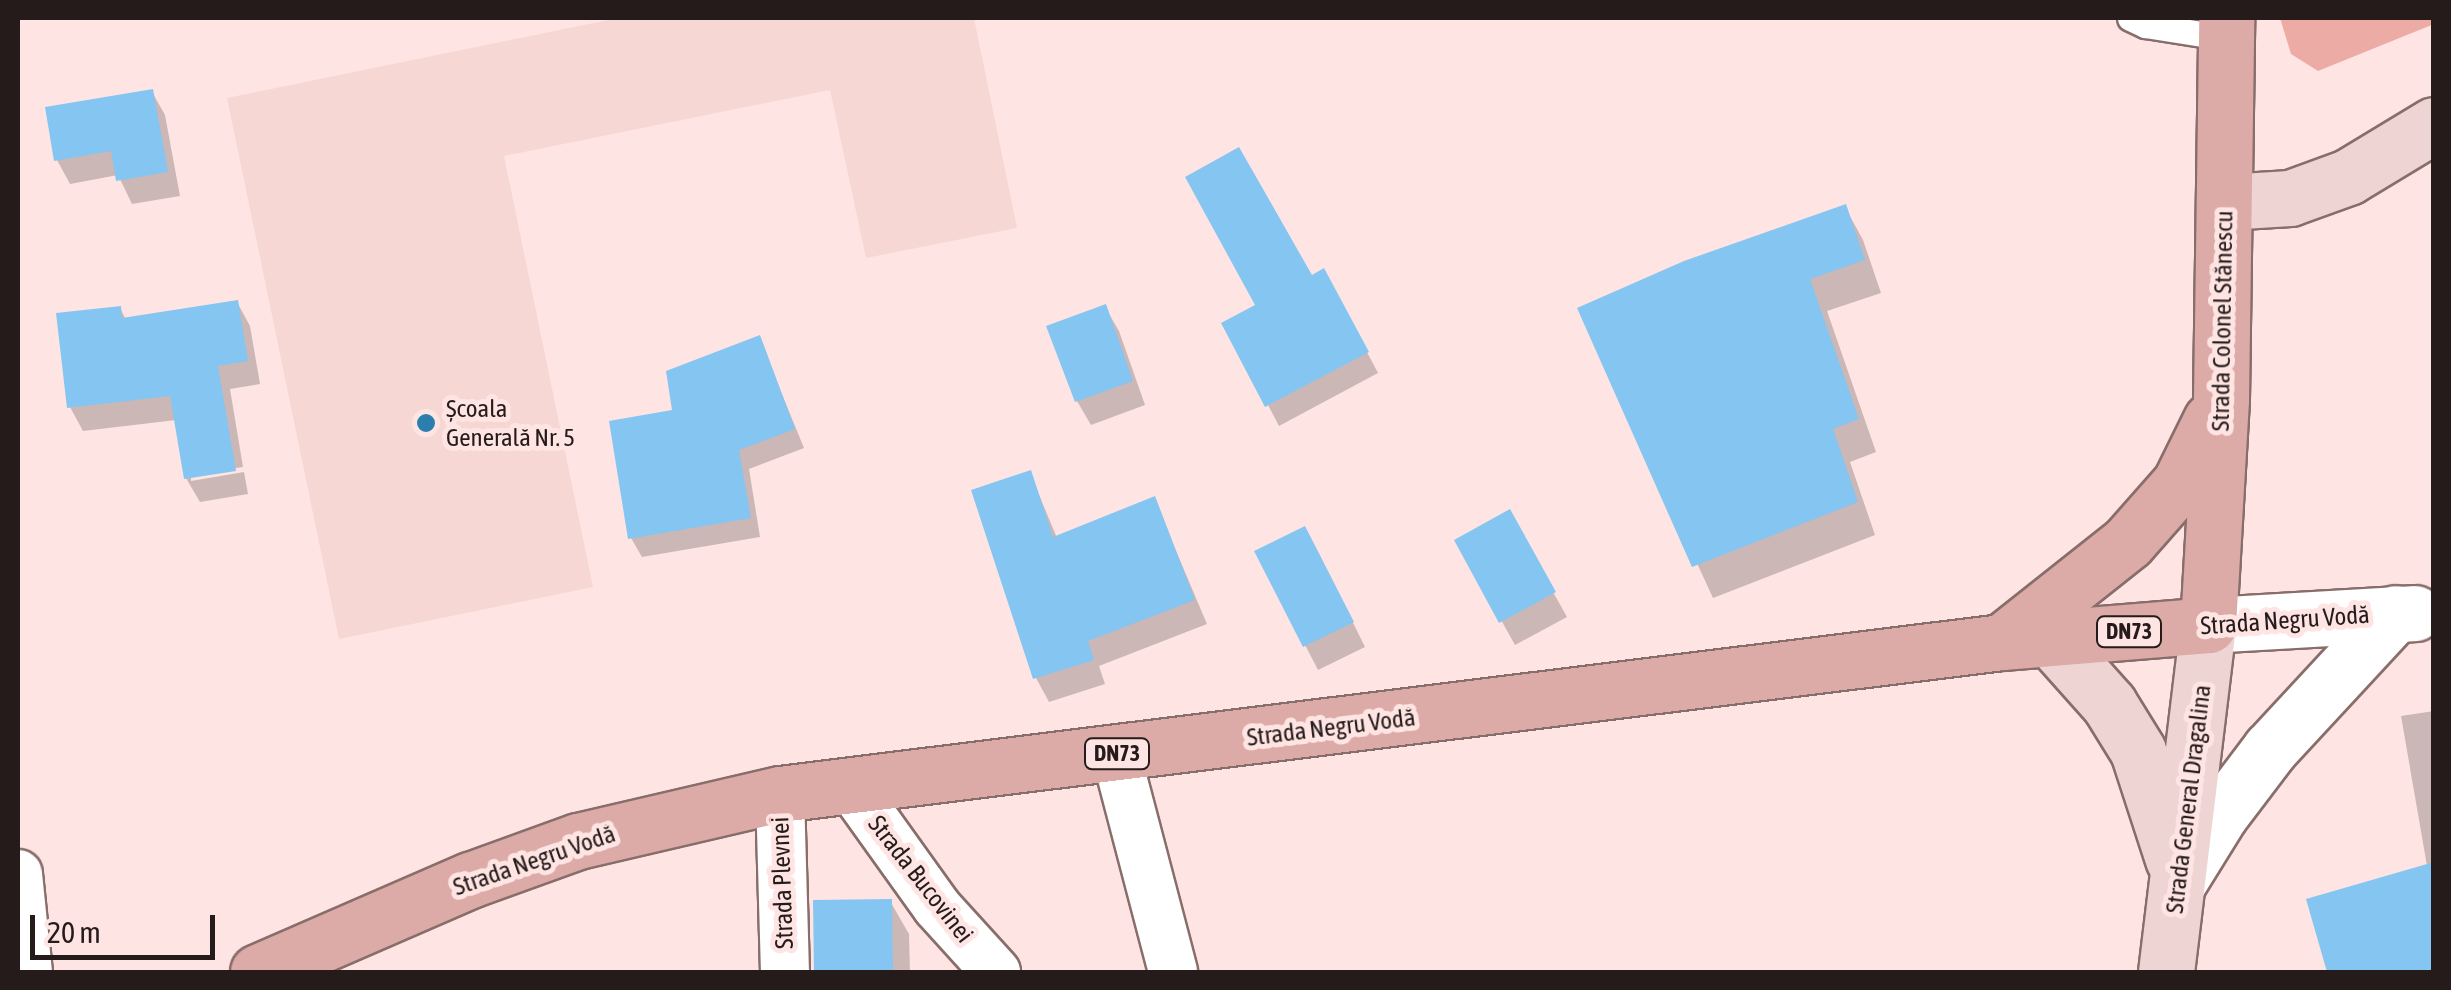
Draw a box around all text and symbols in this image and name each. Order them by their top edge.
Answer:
street label: Strada Colonel Stănescu [2205,210,2239,432]
place label: Școala Generală Nr. 5 [446,394,575,453]
marker: Școala Generală Nr. 5 [415,412,437,434]
street label: Strada Negru Vodă [2199,599,2371,641]
road number: DN73 [2094,615,2164,649]
street label: Strada General Dragalina [2159,683,2217,915]
street label: Strada Negru Vodă [1245,702,1417,752]
road number: DN73 [1082,737,1152,771]
street label: Strada Bucovinei [862,809,980,949]
street label: Strada Plevnei [765,816,799,950]
street label: Strada Negru Vodă [449,818,619,902]
scale bar [35,895,220,957]
text: 20 m [47,915,101,949]

